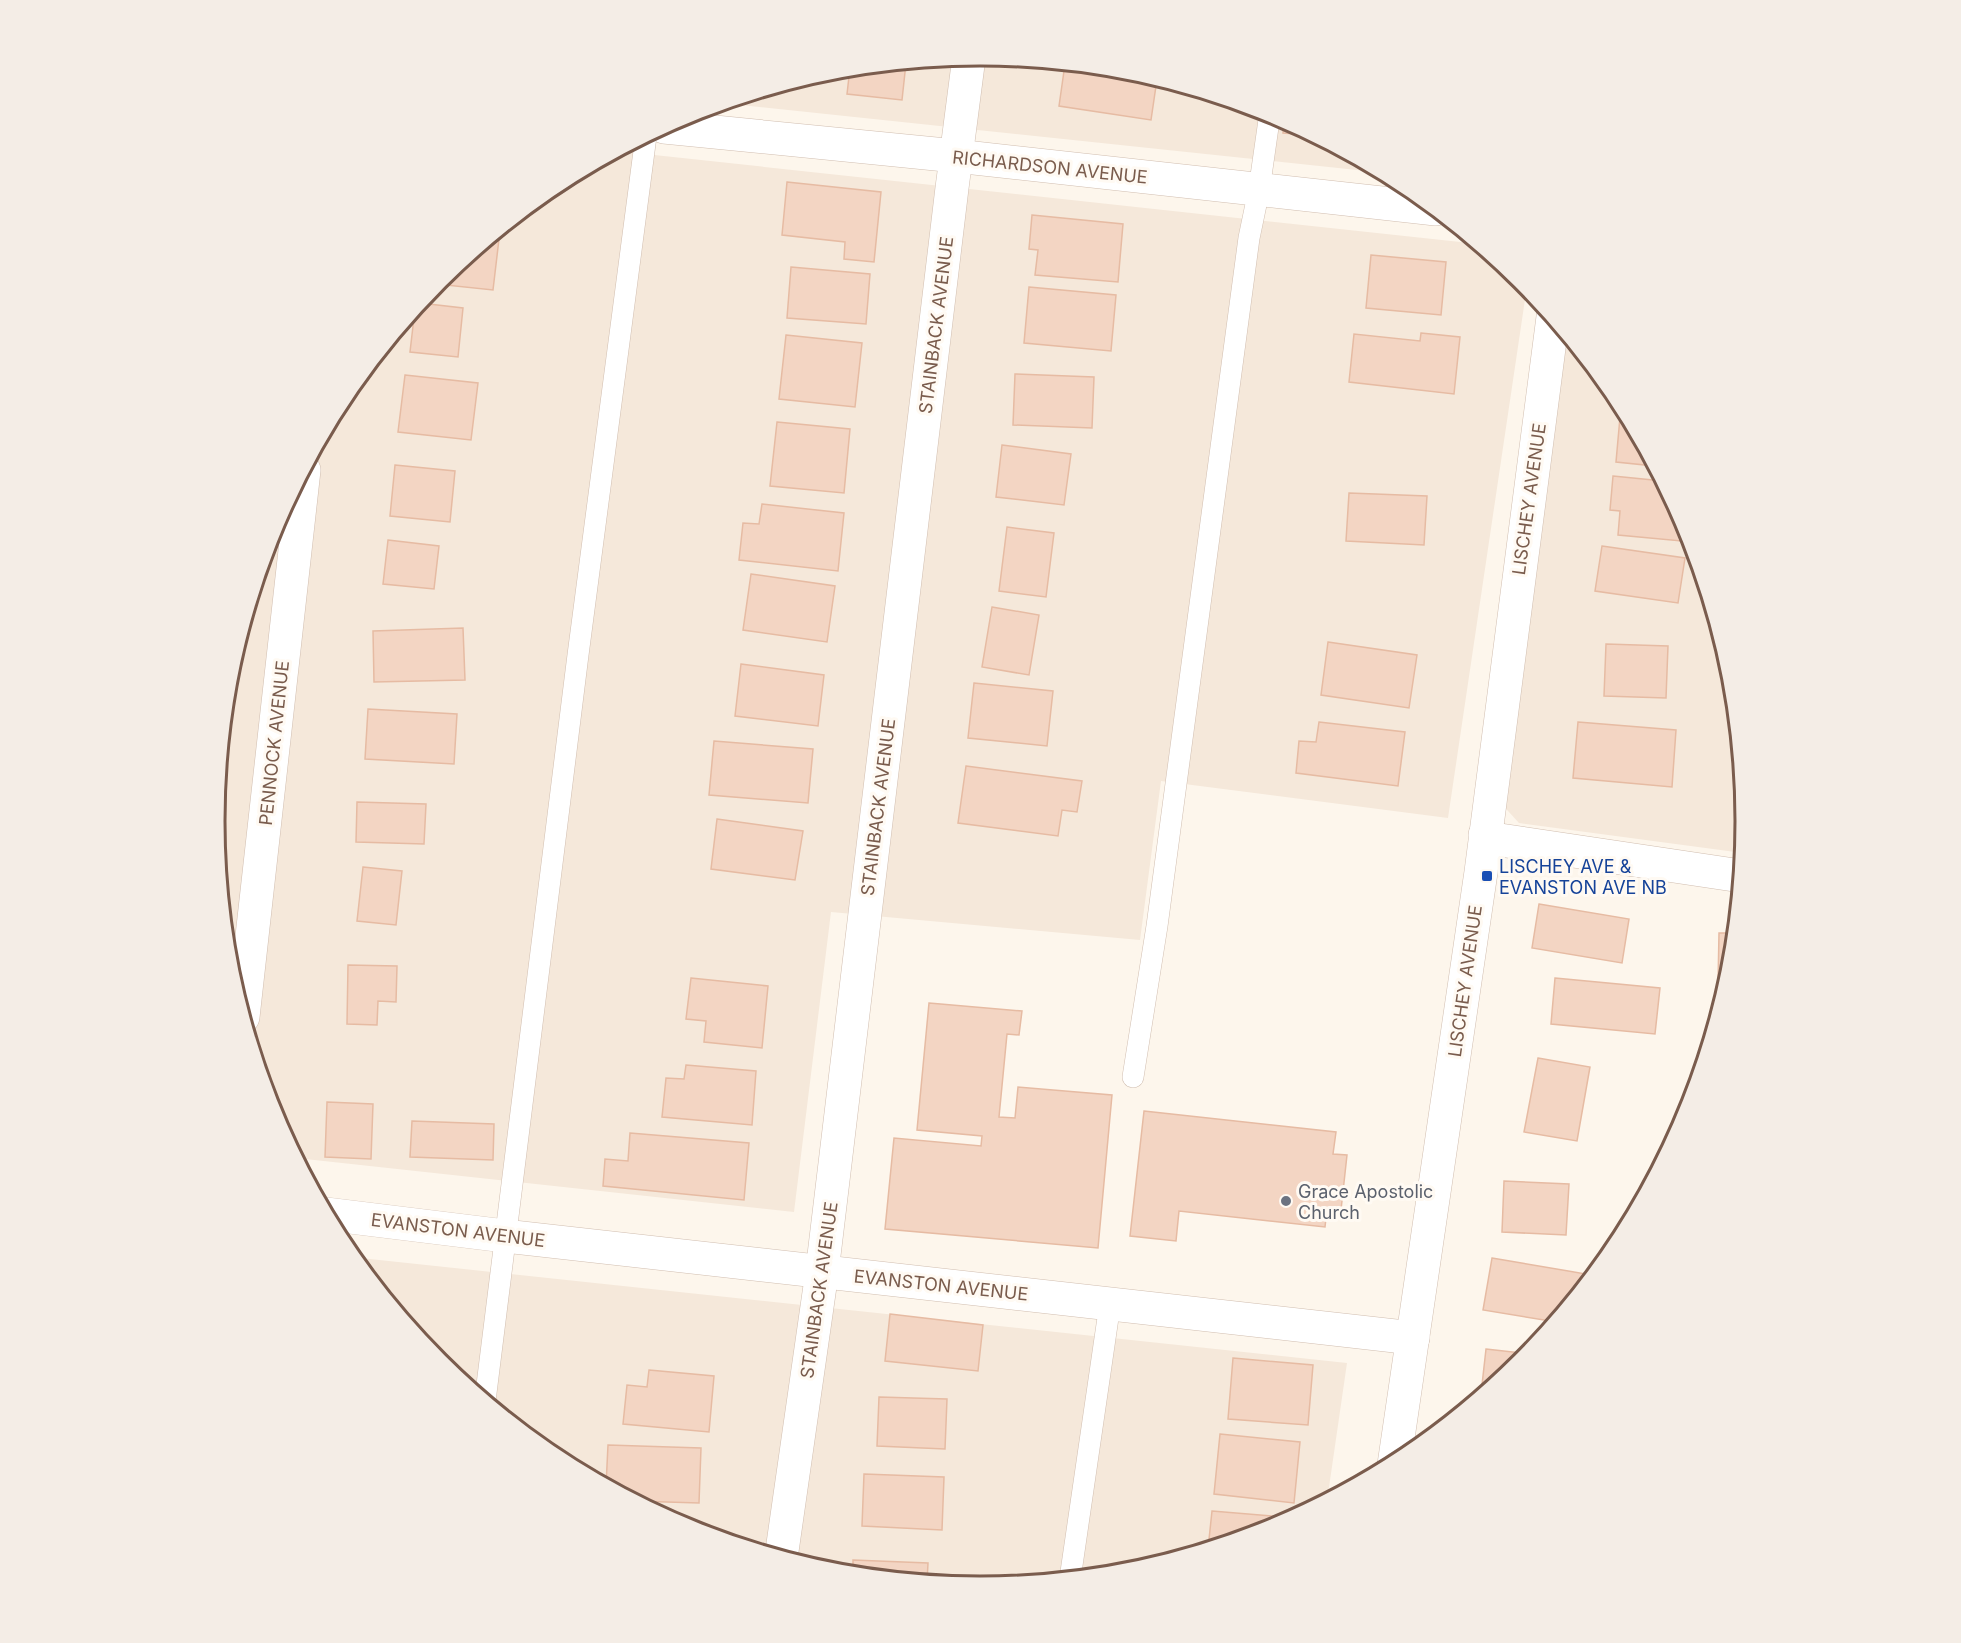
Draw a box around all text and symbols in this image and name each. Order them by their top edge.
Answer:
street label: RICHARDSON AVENUE [951,146,1149,188]
street label: STAINBACK AVENUE [915,235,957,415]
street label: LISCHEY AVENUE [1508,422,1550,576]
street label: PENNOCK AVENUE [255,659,293,827]
street label: STAINBACK AVENUE [857,717,899,897]
place label: LISCHEY AVE & EVANSTON AVE NB [1499,856,1667,898]
marker: LISCHEY AVE & EVANSTON AVE NB [1480,869,1494,883]
street label: LISCHEY AVENUE [1444,904,1486,1058]
place label: Grace Apostolic Church [1298,1181,1433,1223]
marker: Grace Apostolic Church [1279,1194,1293,1208]
street label: STAINBACK AVENUE [796,1200,842,1380]
street label: EVANSTON AVENUE [370,1209,546,1251]
street label: EVANSTON AVENUE [853,1265,1029,1305]

